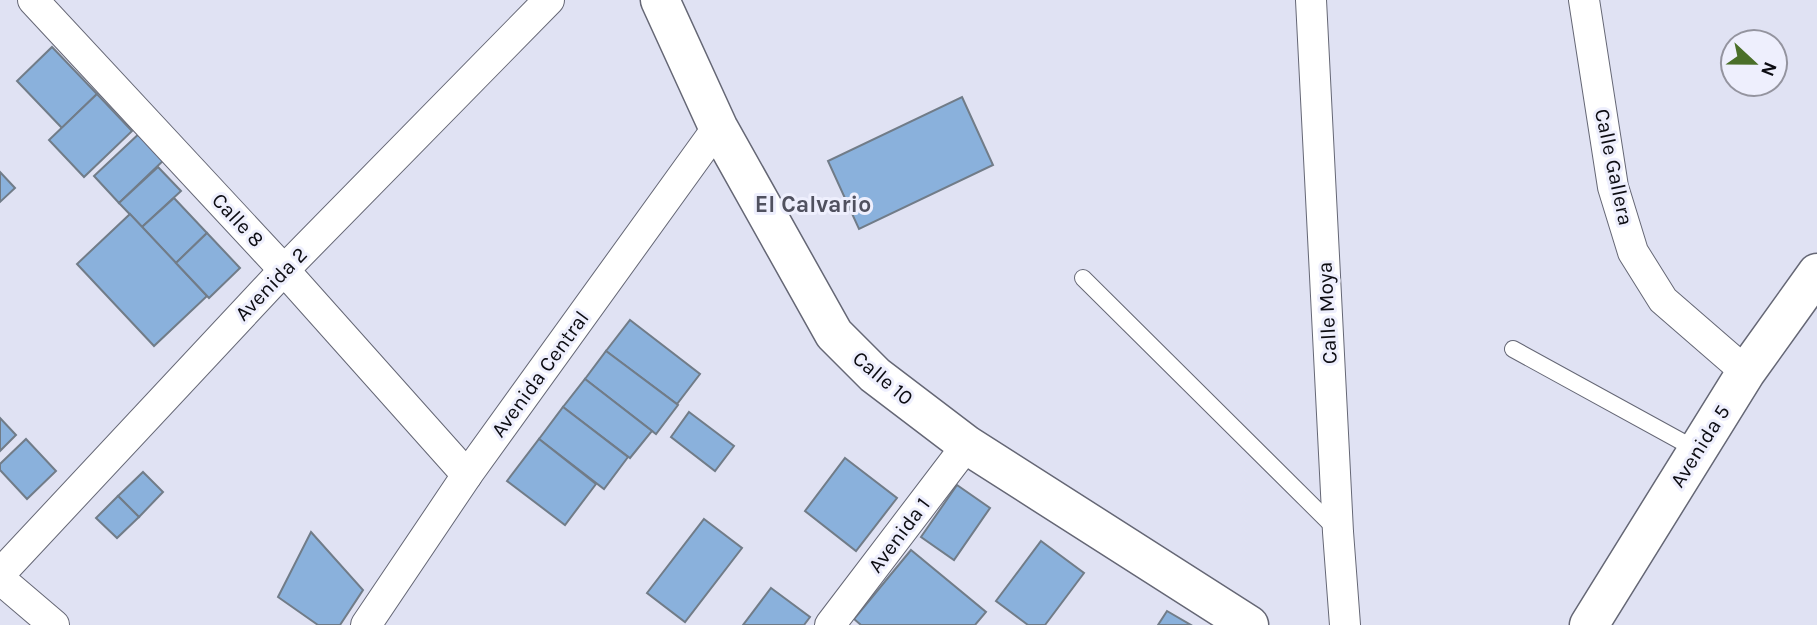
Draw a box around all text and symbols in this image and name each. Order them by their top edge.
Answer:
north arrow [1719,28,1789,98]
text: N [1756,59,1782,79]
street label: Calle Gallera [1590,106,1638,228]
street label: Calle 8 [207,188,269,252]
district label: El Calvario [755,191,871,218]
street label: Avenida 2 [230,242,312,326]
street label: Calle Moya [1312,261,1342,365]
street label: Avenida Central [486,306,594,442]
street label: Calle 10 [848,346,918,410]
street label: Avenida 5 [1665,400,1735,492]
street label: Avenida 1 [863,493,935,577]

